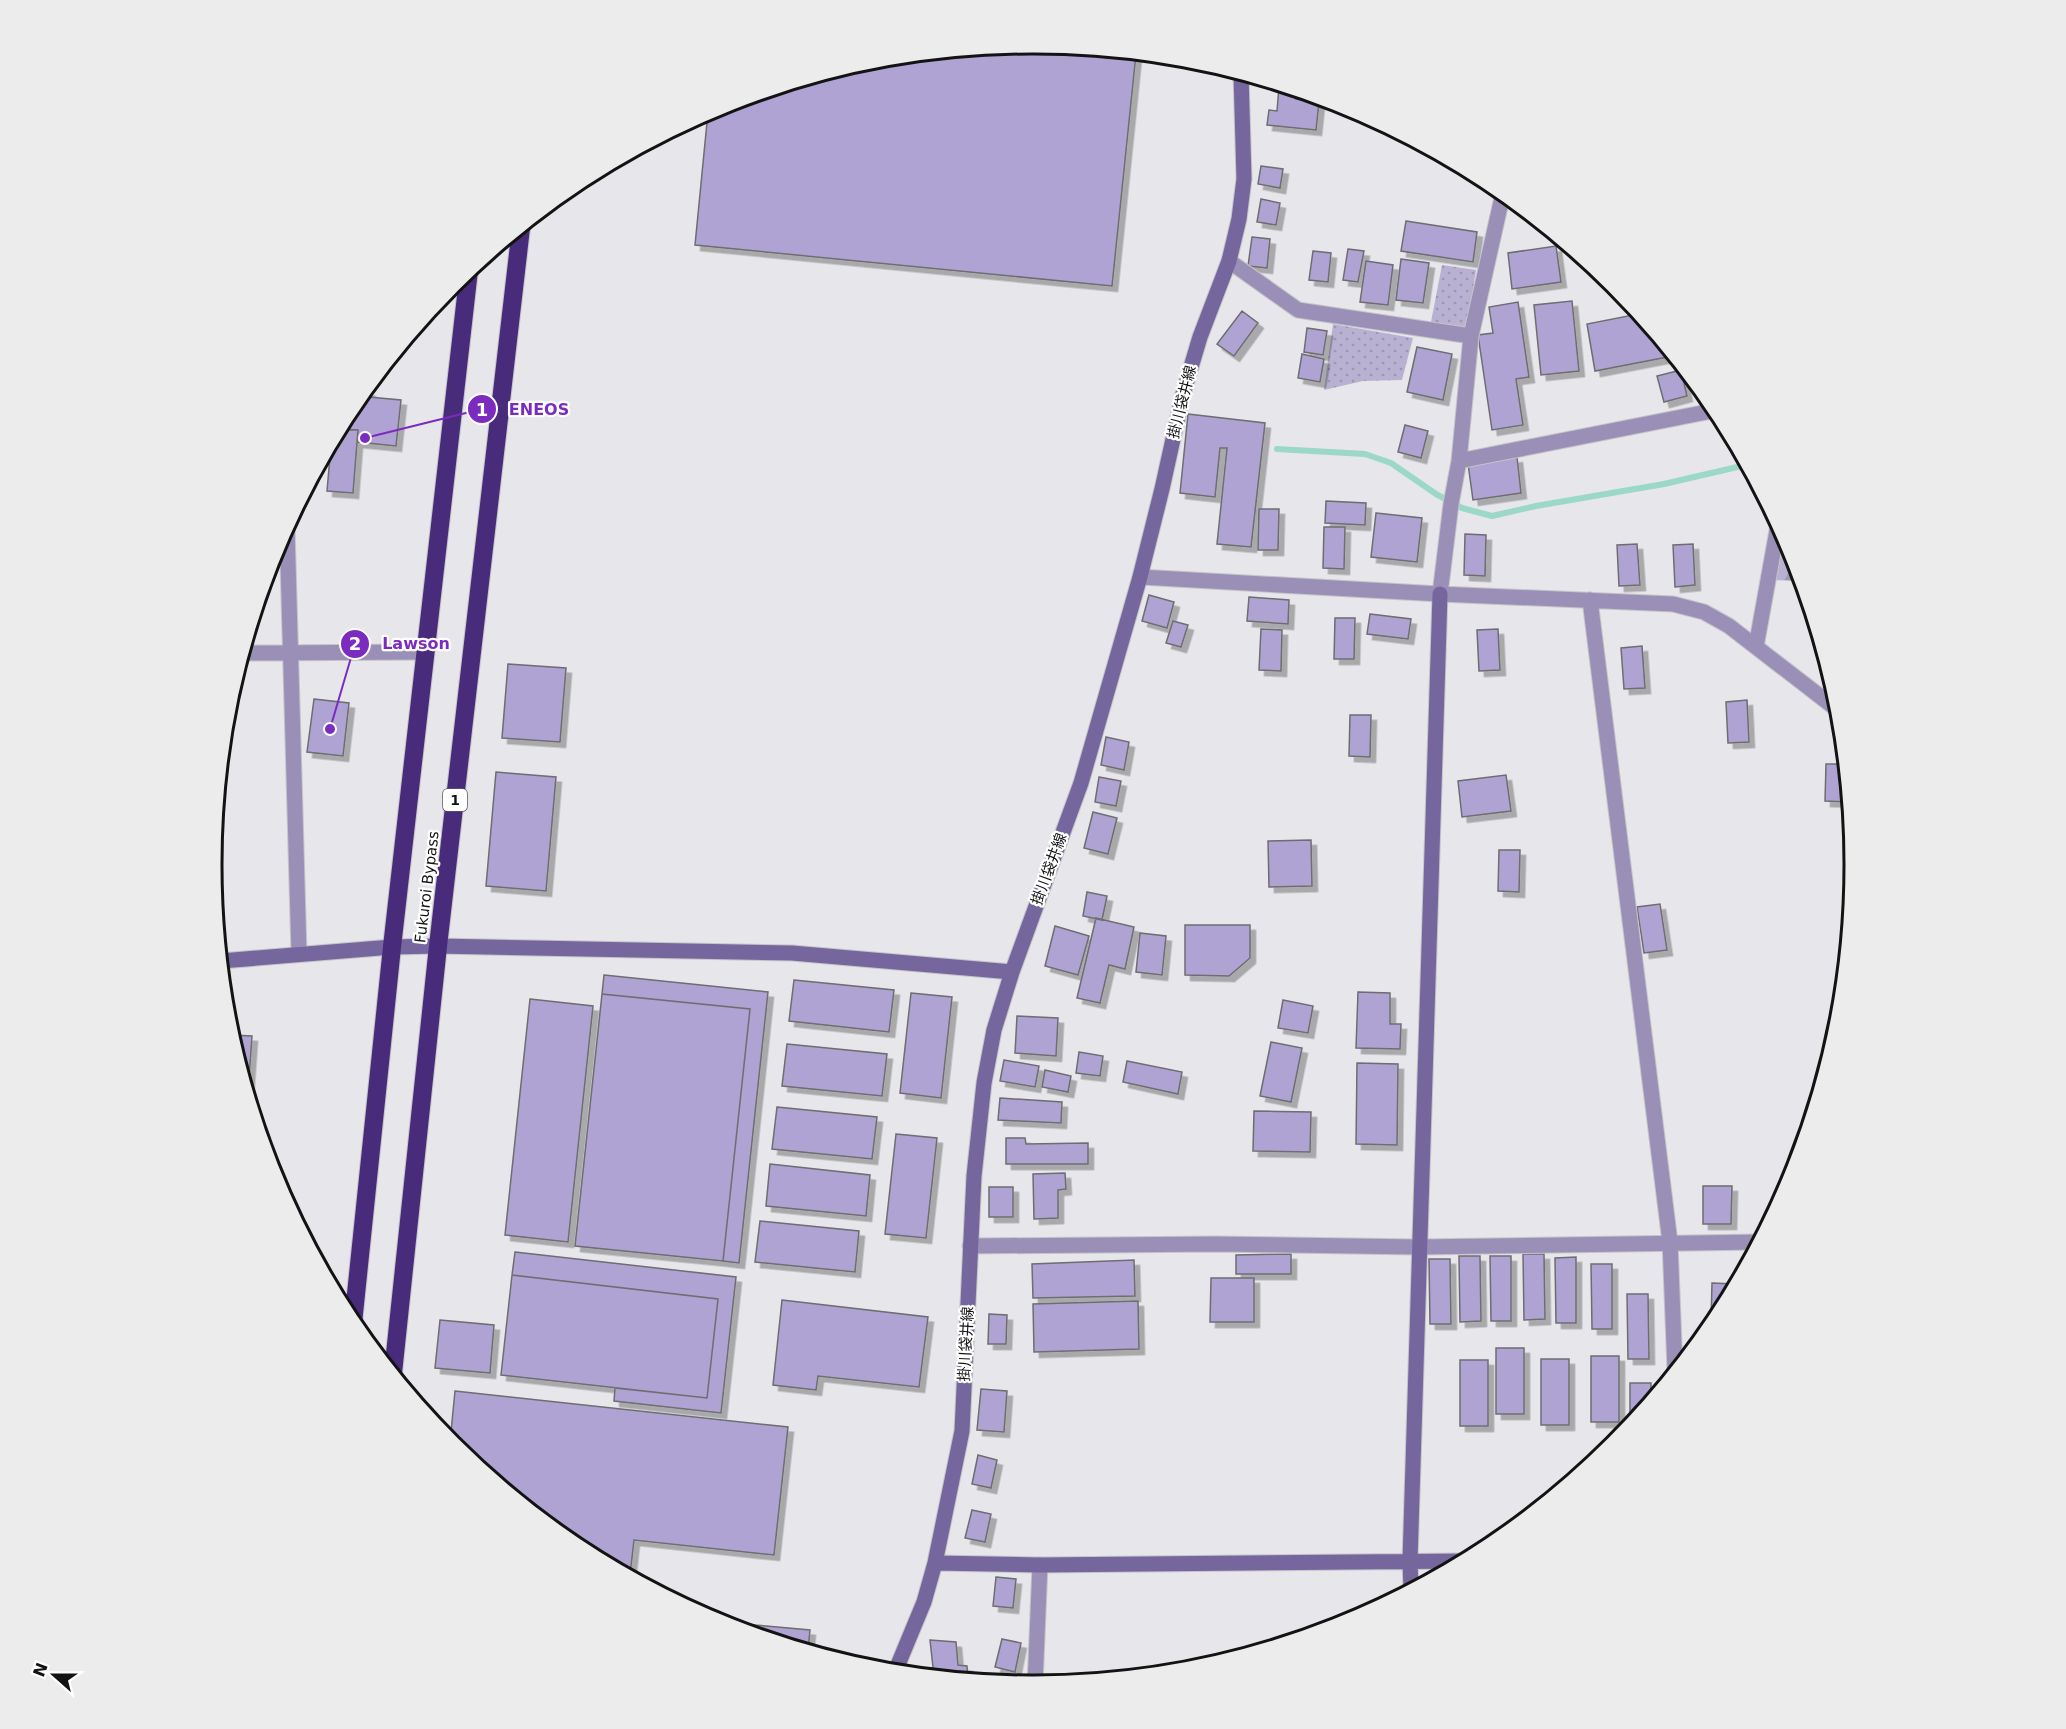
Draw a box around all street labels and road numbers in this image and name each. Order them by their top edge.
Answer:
street label: 掛川袋井線 [1164,363,1200,441]
road number: 1 [443,789,467,811]
street label: Fukuroi Bypass [411,830,443,944]
street label: 掛川袋井線 [1028,831,1070,907]
street label: 掛川袋井線 [955,1306,977,1382]

